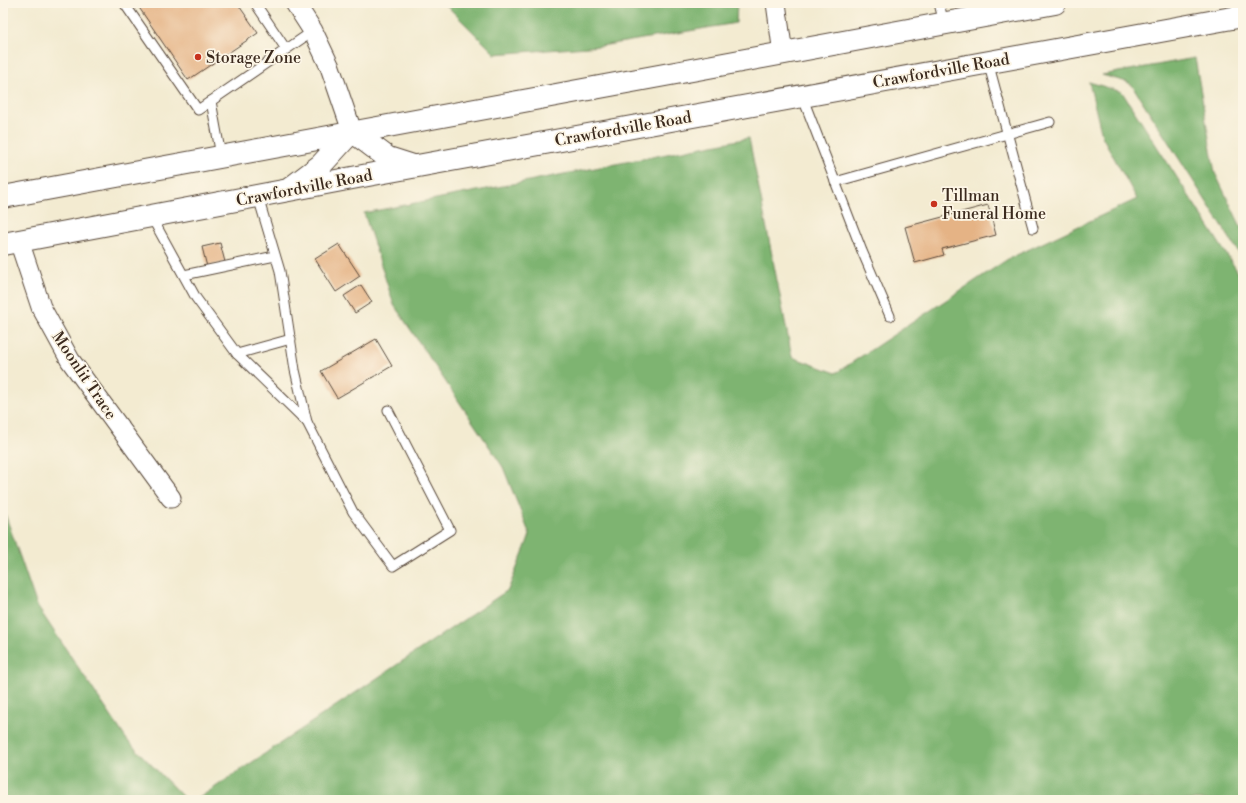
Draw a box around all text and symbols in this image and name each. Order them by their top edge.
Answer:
place label: Storage Zone [206,48,301,68]
street label: Crawfordville Road [871,49,1011,93]
marker: Storage Zone [193,52,203,62]
street label: Crawfordville Road [553,107,693,151]
street label: Crawfordville Road [234,165,374,211]
place label: Tillman Funeral Home [942,186,1046,224]
marker: Tillman Funeral Home [929,199,939,209]
street label: Moonlit Trace [47,328,121,423]

